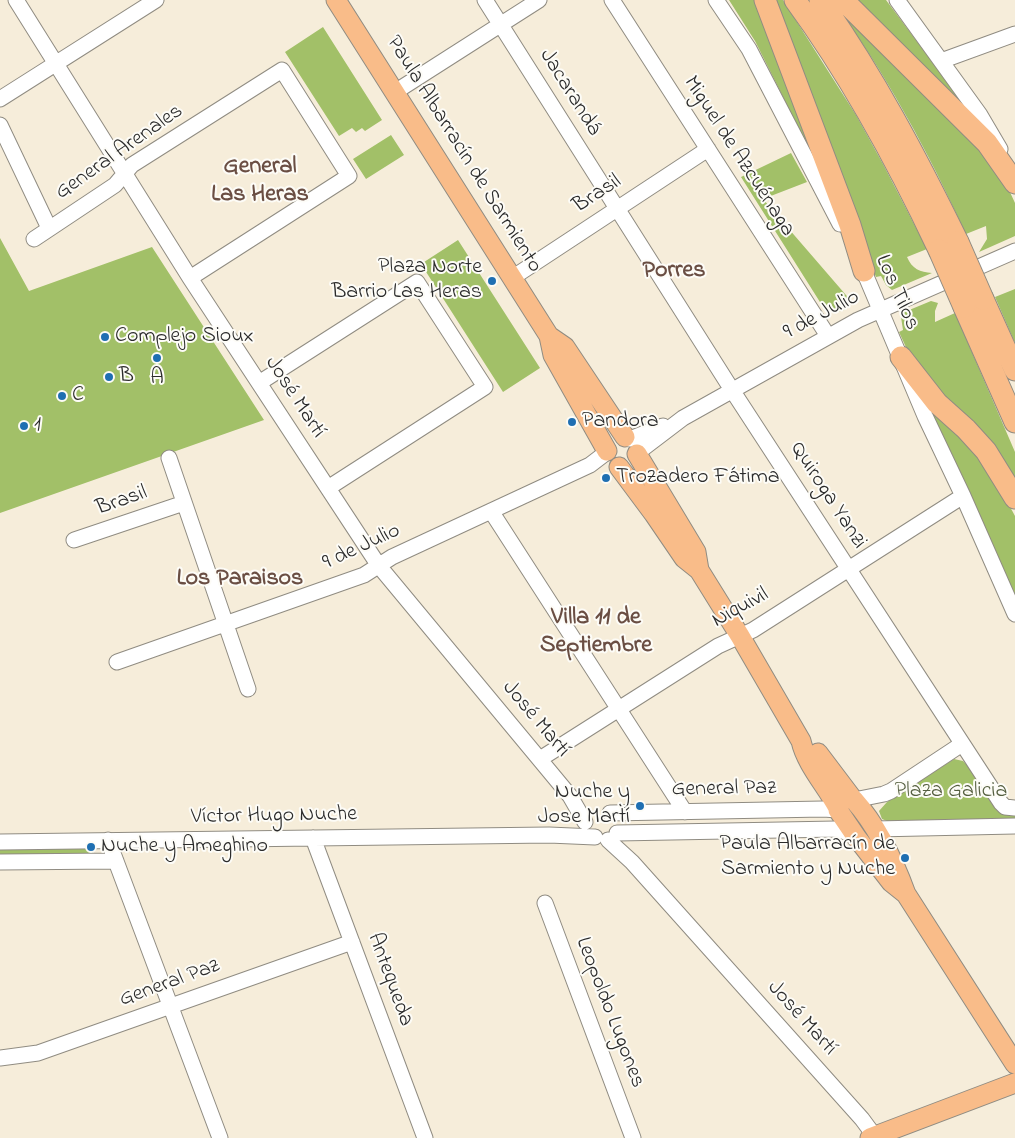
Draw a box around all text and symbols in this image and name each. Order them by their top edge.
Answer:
street label: Paula Albarracín de Sarmiento [379,32,547,278]
street label: Jacarandá [532,45,606,141]
street label: Miguel de Azcuénaga [676,72,800,242]
street label: General Arenales [51,99,189,207]
district label: General Las Heras [211,154,309,210]
street label: Brasil [569,170,627,220]
street label: Los Tilos [868,251,924,335]
place label: Plaza Norte Barrio Las Heras [332,255,482,306]
district label: Porres [643,258,705,286]
marker: Plaza Norte Barrio Las Heras [486,275,498,287]
street label: 9 de Julio [780,285,864,347]
place label: Complejo Sioux [115,324,254,350]
marker: Complejo Sioux [99,331,111,343]
marker: A [151,352,163,364]
street label: José Martí [258,352,330,444]
place label: B [119,364,134,390]
place label: A [150,366,164,392]
marker: B [103,371,115,383]
place label: C [72,383,84,409]
marker: C [56,390,68,402]
place label: Pandora [582,409,659,435]
place label: 1 [34,413,41,439]
marker: Pandora [566,416,578,428]
marker: 1 [18,420,30,432]
street label: Quiroga Yanzi [783,438,871,554]
place label: Trozadero Fátima [616,465,780,491]
marker: Trozadero Fátima [600,472,612,484]
street label: Brasil [93,481,151,523]
street label: 9 de Julio [319,519,405,577]
district label: Los Paraisos [177,566,303,594]
street label: Niquivil [708,583,774,635]
district label: Villa 11 de Septiembre [540,605,652,661]
street label: José Martí [495,676,575,764]
street label: General Paz [671,776,777,804]
park label: Plaza Galicia [895,779,1007,805]
place label: Nuche y Jose Martí [538,780,630,831]
marker: Nuche y Jose Martí [634,800,646,812]
street label: Víctor Hugo Nuche [191,802,357,832]
place label: Paula Albarracín de Sarmiento y Nuche [720,832,895,884]
place label: Nuche y Ameghino [101,834,268,860]
marker: Nuche y Ameghino [85,841,97,853]
marker: Paula Albarracín de Sarmiento y Nuche [899,852,911,864]
street label: Antequeda [360,930,418,1030]
street label: Leopoldo Lugones [568,934,650,1092]
street label: General Paz [116,954,224,1014]
street label: José Martí [760,976,842,1062]

